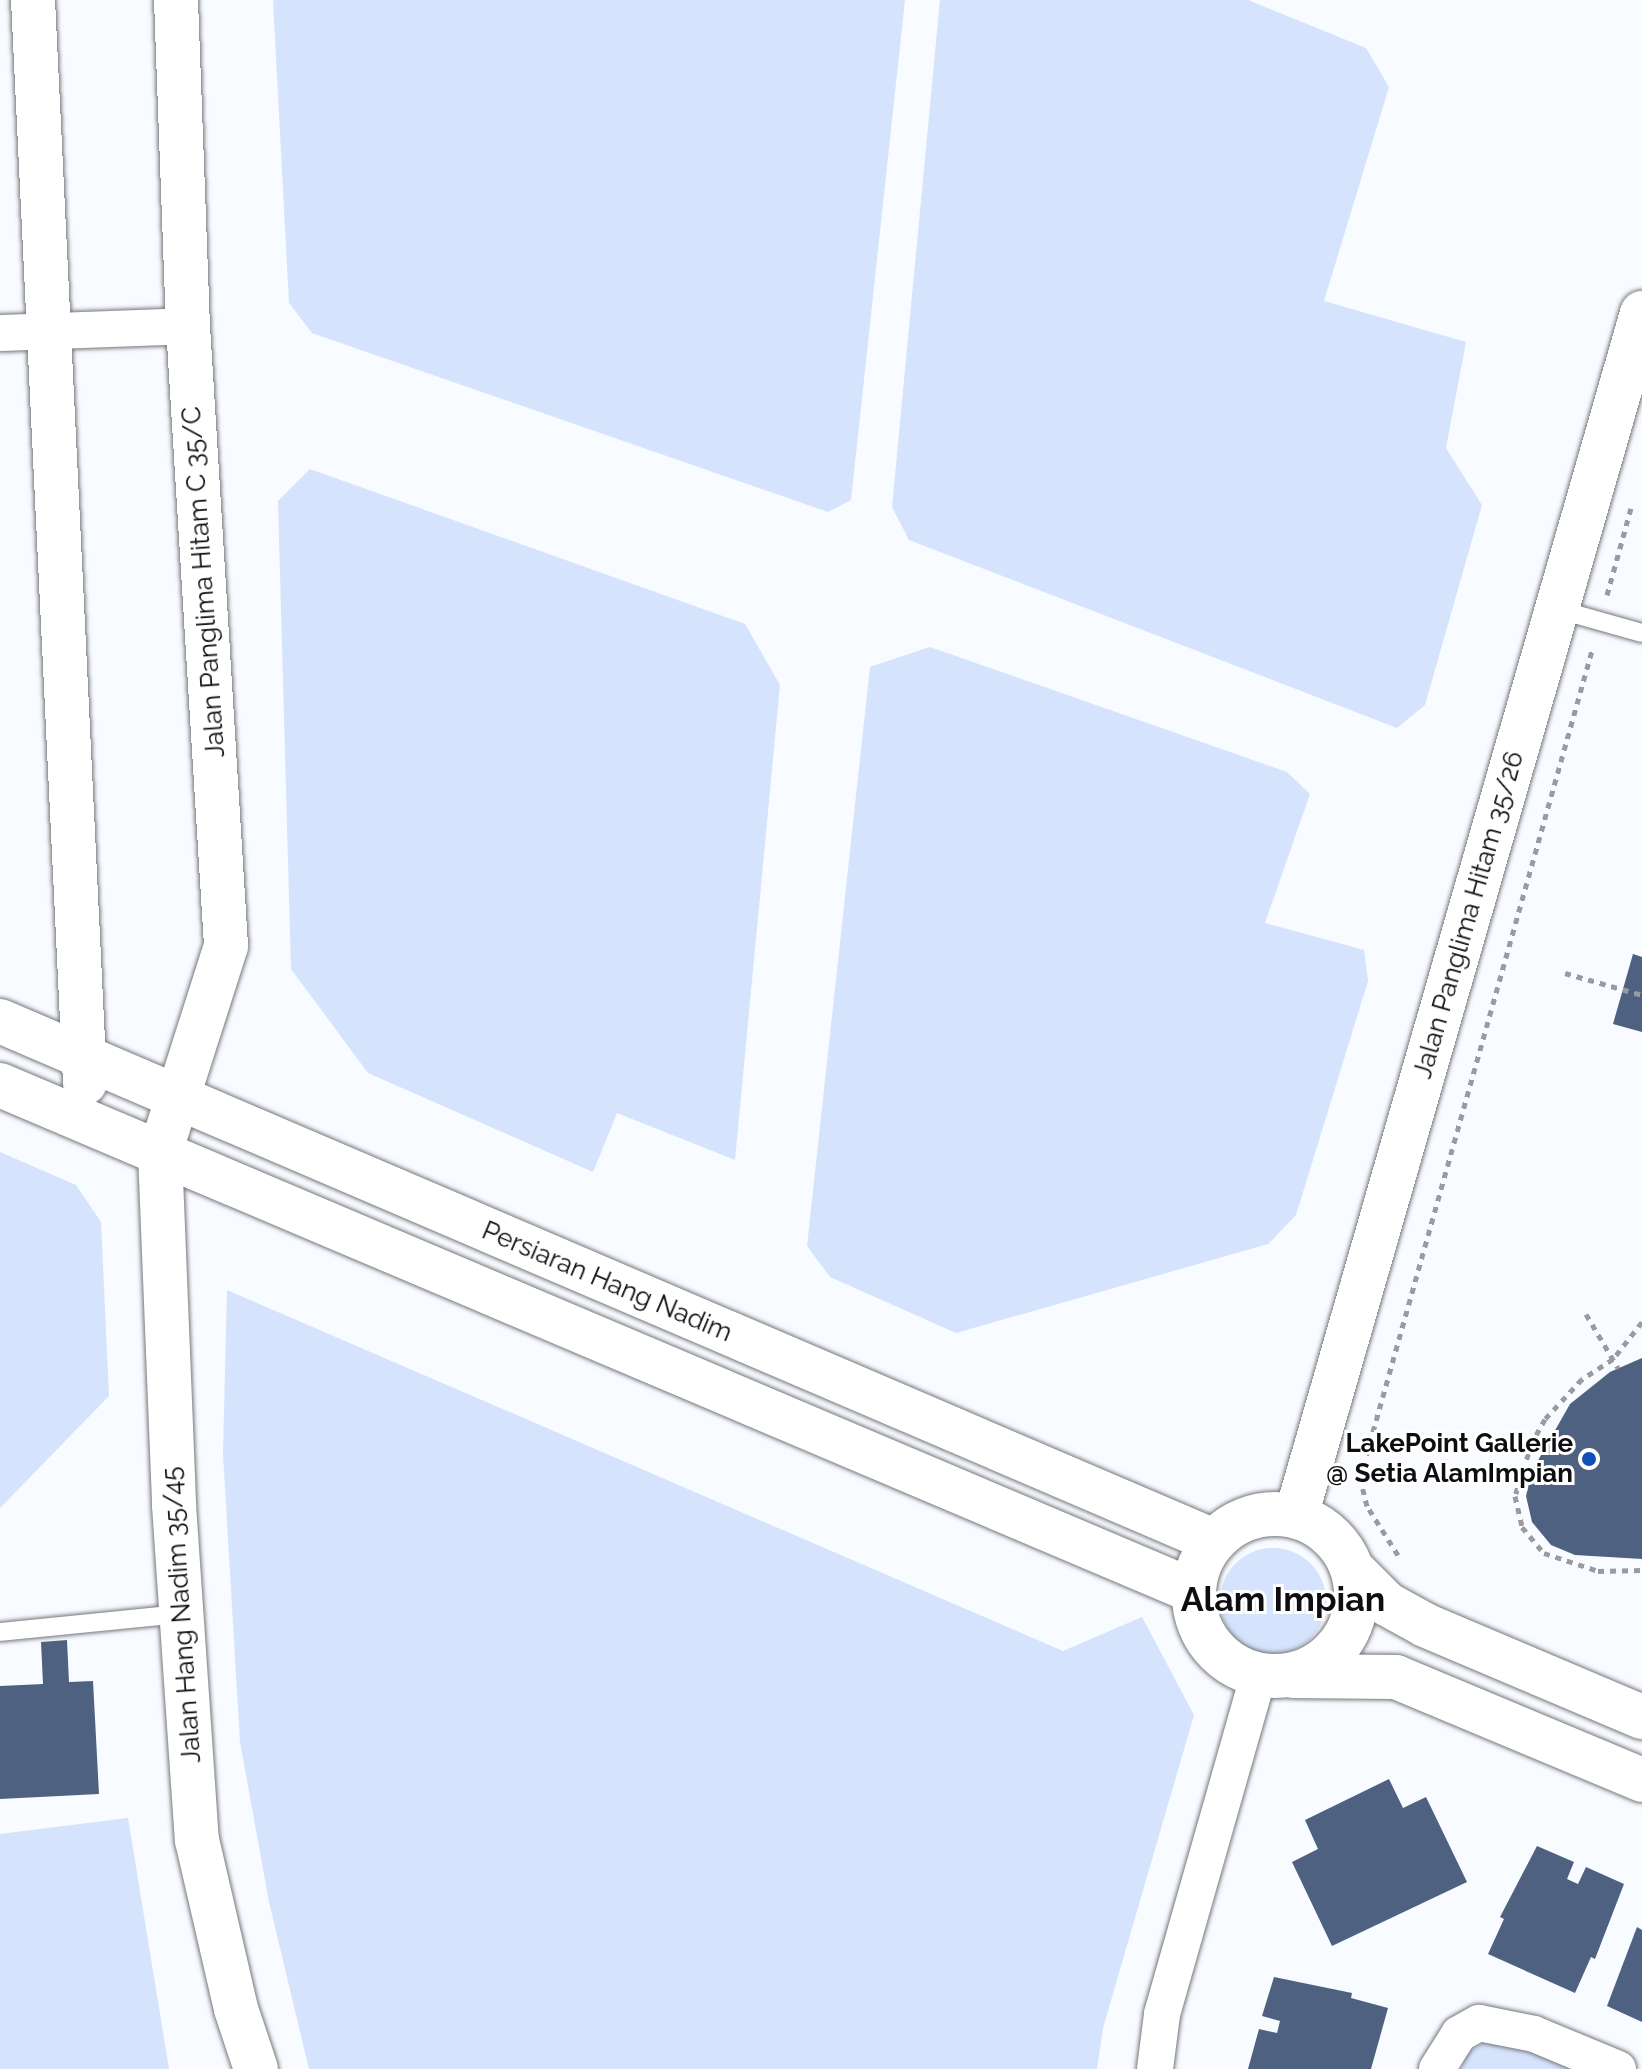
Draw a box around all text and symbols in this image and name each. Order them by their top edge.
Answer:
street label: Jalan Panglima Hitam C 35/C [176,405,232,759]
street label: Jalan Panglima Hitam 35/26 [1407,748,1531,1082]
street label: Persiaran Hang Nadim [477,1215,737,1349]
place label: LakePoint Gallerie @ Setia AlamImpian [1326,1428,1573,1490]
marker: LakePoint Gallerie @ Setia AlamImpian [1580,1450,1598,1468]
street label: Jalan Hang Nadim 35/45 [156,1466,208,1764]
district label: Alam Impian [1181,1580,1385,1620]

